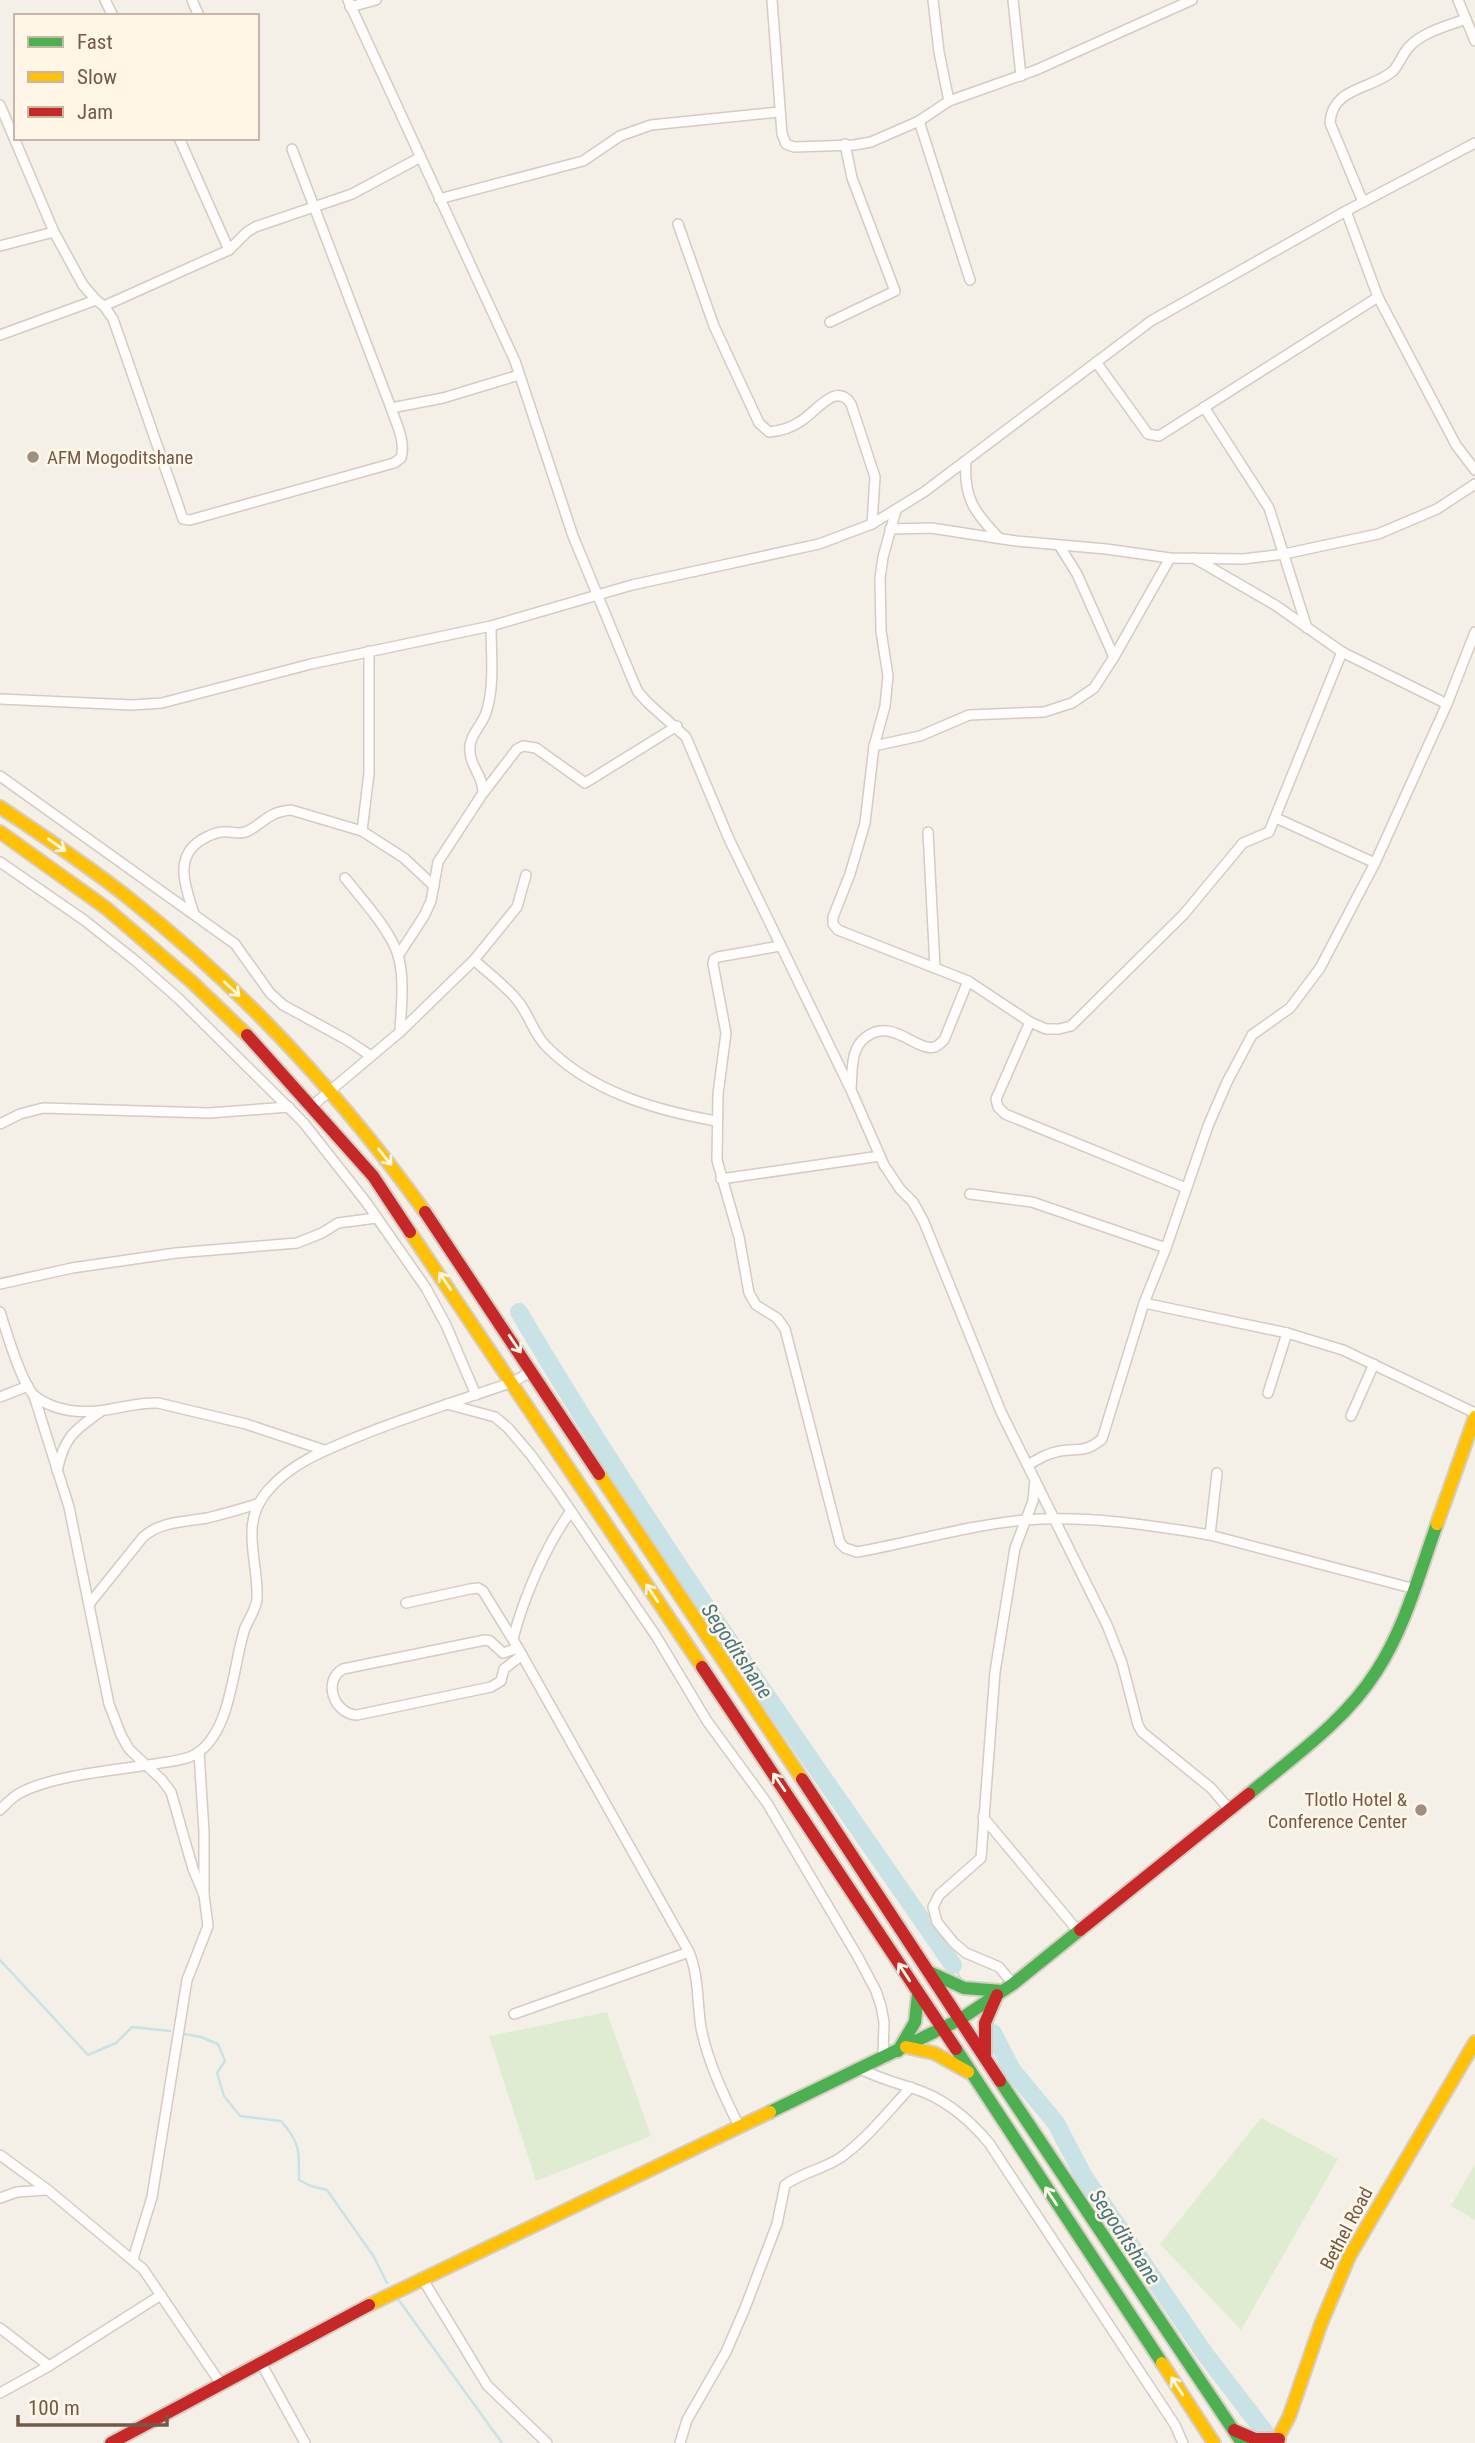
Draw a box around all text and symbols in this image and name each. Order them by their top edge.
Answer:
legend [14,14,259,140]
text: Fast [77,30,113,54]
text: Slow [77,65,117,89]
text: Jam [77,100,113,124]
place label: AFM Mogoditshane [47,446,193,469]
marker: AFM Mogoditshane [25,449,41,465]
one-way arrow [47,838,66,852]
one-way arrow [223,981,240,998]
one-way arrow [378,1148,393,1166]
one-way arrow [438,1272,452,1291]
one-way arrow [508,1334,522,1354]
one-way arrow [645,1584,659,1603]
water label: Segoditshane [696,1599,778,1703]
one-way arrow [772,1773,786,1792]
place label: Tlotlo Hotel & Conference Center [1268,1788,1408,1833]
marker: Tlotlo Hotel & Conference Center [1413,1802,1429,1818]
one-way arrow [897,1963,912,1982]
street label: Bethel Road [1315,2183,1378,2273]
water label: Segoditshane [1084,2185,1166,2289]
one-way arrow [1044,2187,1058,2207]
one-way arrow [1169,2377,1184,2396]
scale bar [18,2384,166,2428]
text: 100 m [28,2396,80,2420]

